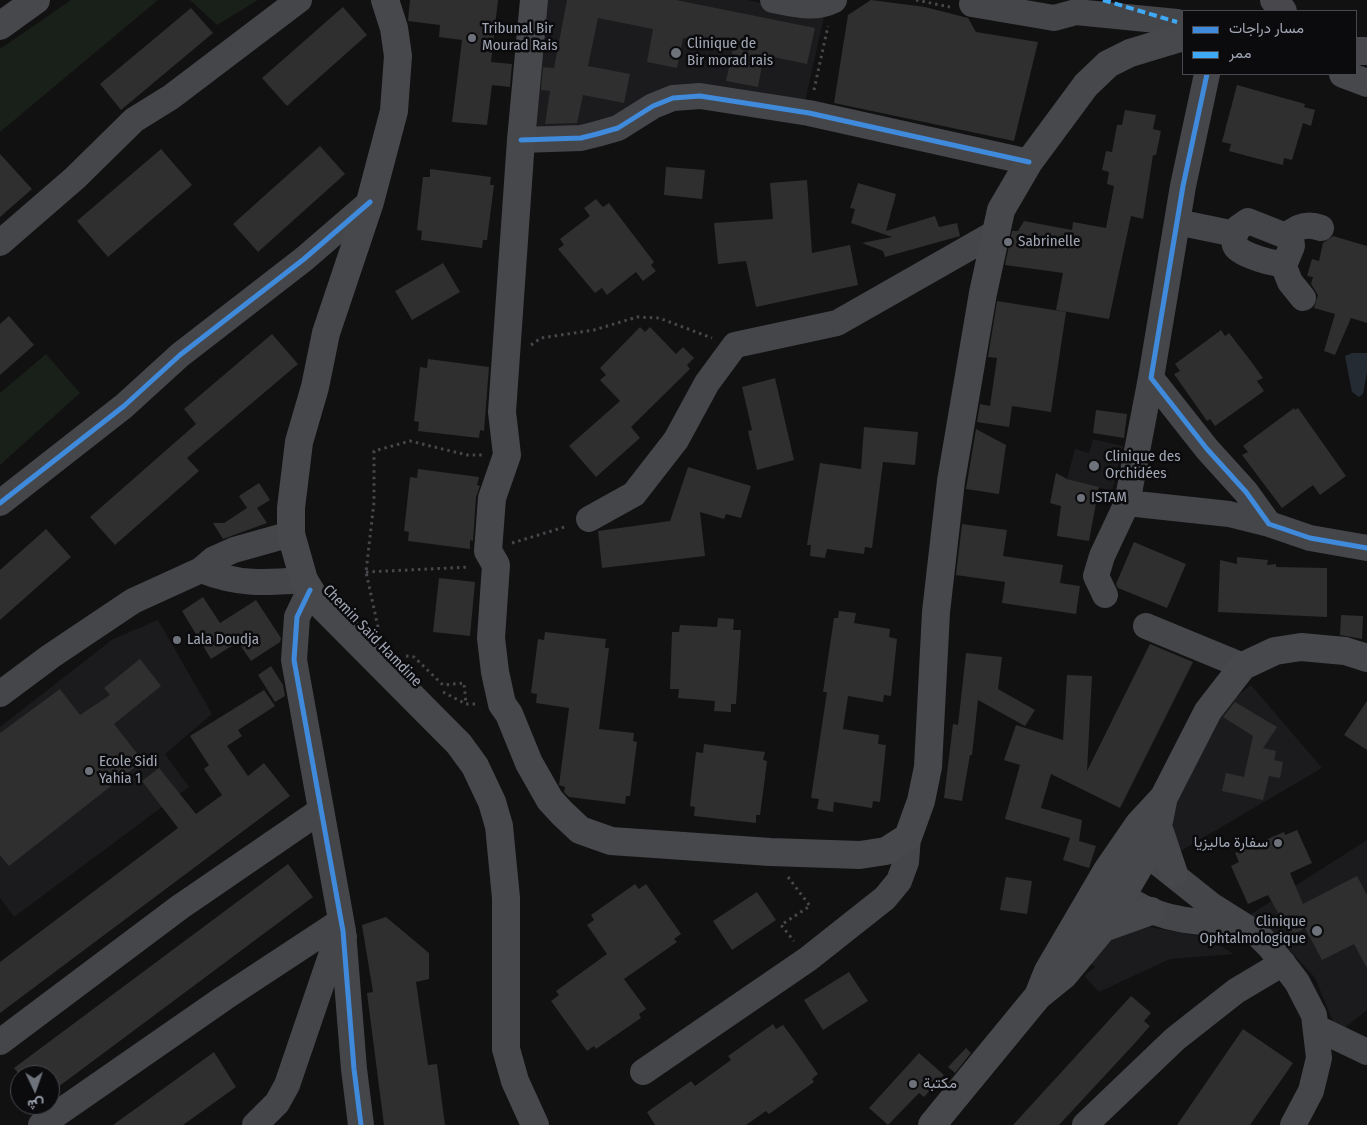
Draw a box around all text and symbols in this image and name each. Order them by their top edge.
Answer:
legend [1182,10,1357,75]
text: مسار دراجات [1229,19,1304,37]
place label: Tribunal Bir Mourad Rais [482,20,558,55]
marker: Tribunal Bir Mourad Rais [466,32,478,44]
place label: Clinique de Bir morad rais [687,35,773,70]
text: ممر [1229,44,1251,62]
marker: Clinique de Bir morad rais [669,46,683,60]
place label: Sabrinelle [1018,233,1080,251]
marker: Sabrinelle [1002,236,1014,248]
place label: Clinique des Orchidées [1105,448,1181,483]
marker: Clinique des Orchidées [1087,459,1101,473]
place label: ISTAM [1091,489,1127,507]
marker: ISTAM [1075,492,1087,504]
street label: Chemin Saïd Hamdine [319,581,425,691]
place label: Lala Doudja [187,631,259,649]
marker: Lala Doudja [171,634,183,646]
place label: Ecole Sidi Yahia 1 [99,753,158,788]
marker: Ecole Sidi Yahia 1 [83,765,95,777]
place label: سفارة ماليزيا [1194,834,1268,852]
marker: سفارة ماليزيا [1272,837,1284,849]
place label: Clinique Ophtalmologique [1199,913,1306,948]
marker: Clinique Ophtalmologique [1310,924,1324,938]
north arrow [10,1065,60,1115]
place label: مكتبة [923,1075,957,1093]
marker: مكتبة [907,1078,919,1090]
text: ش [27,1096,45,1113]

